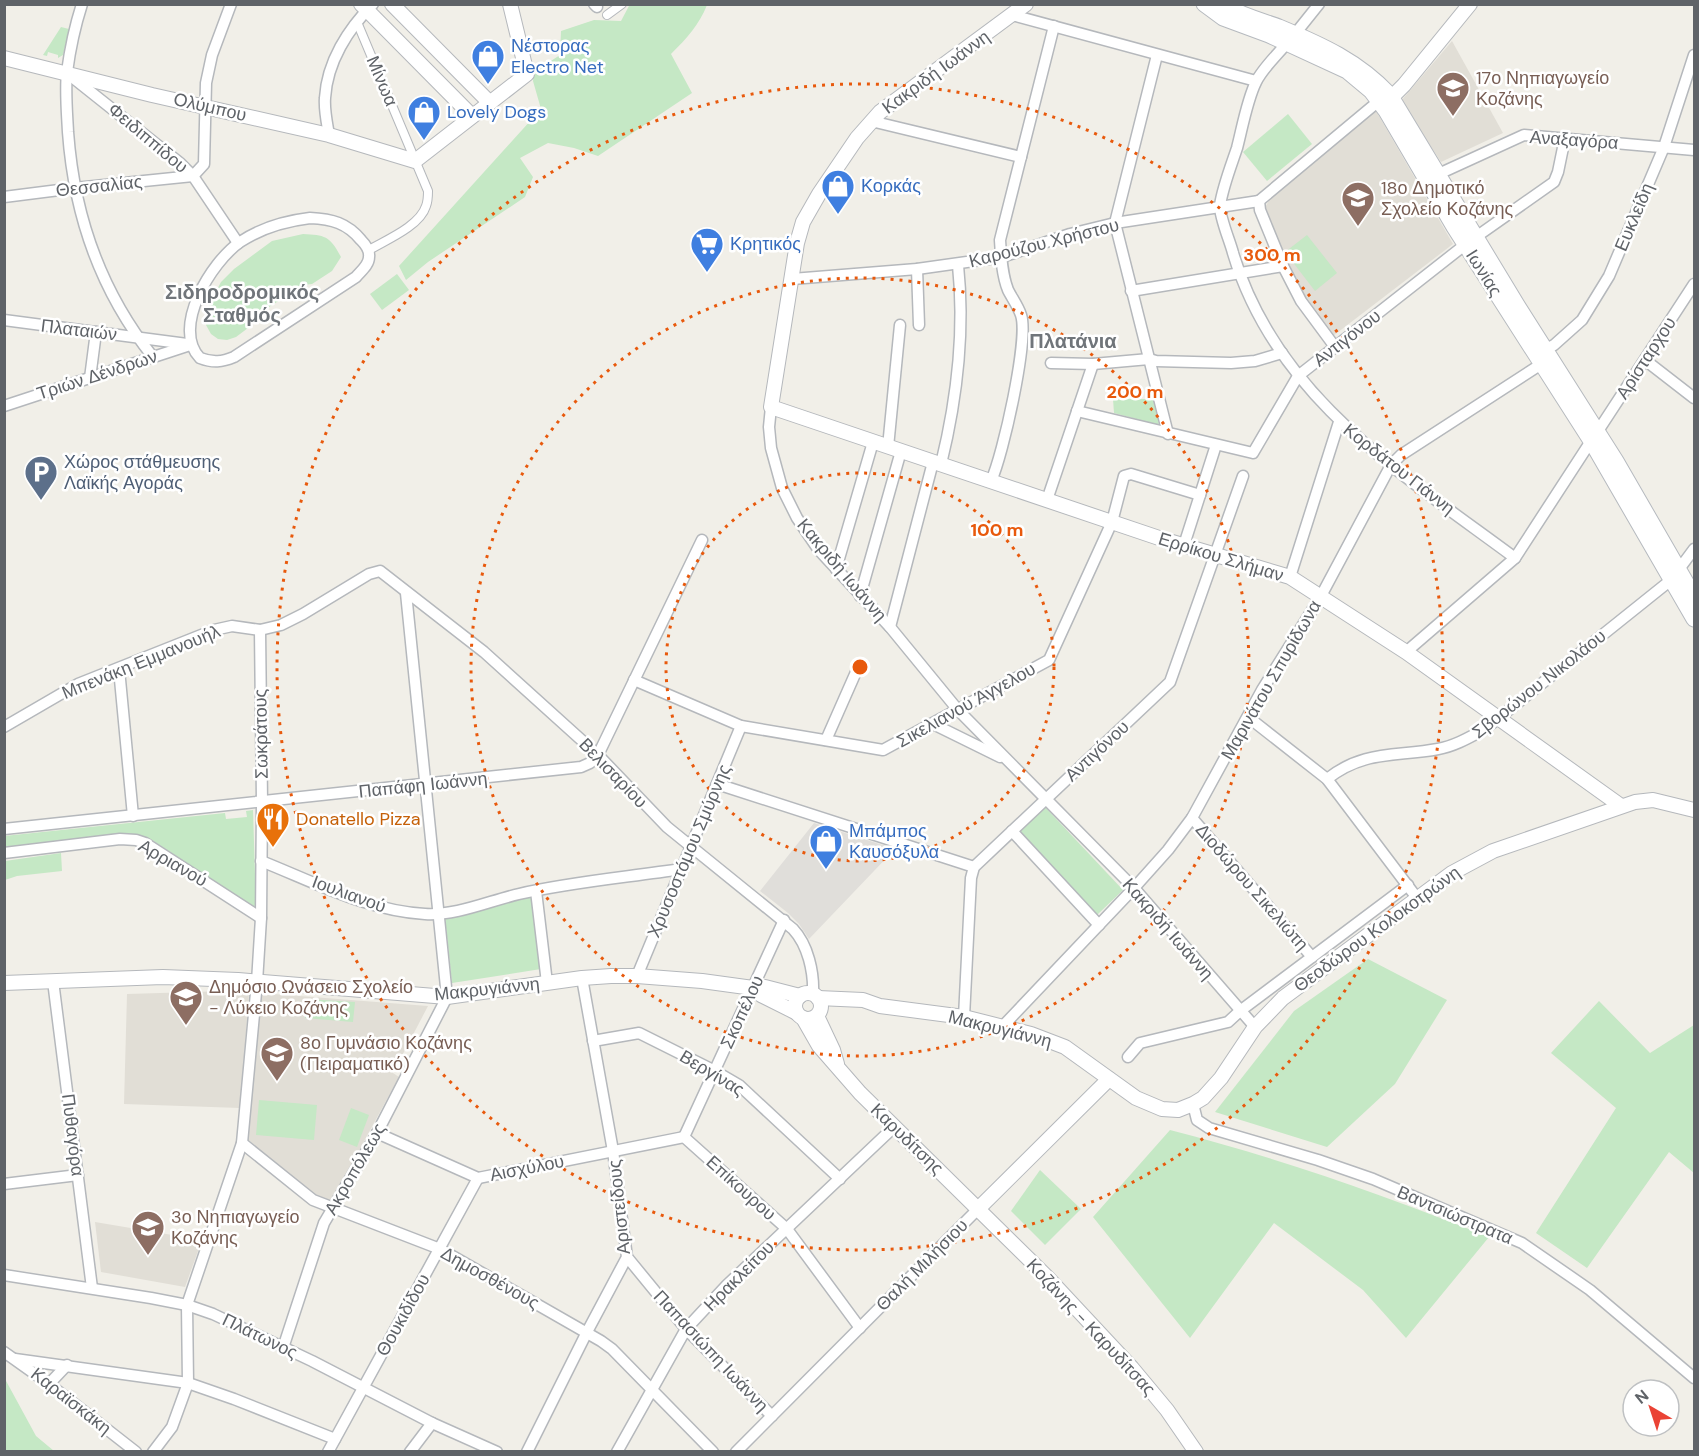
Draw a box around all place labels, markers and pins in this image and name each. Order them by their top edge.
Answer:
place label: Νέστορας Electro Net [511,34,604,79]
shop icon: Νέστορας Electro Net [470,38,506,85]
place label: 17ο Νηπιαγωγείο Κοζάνης [1476,66,1609,111]
school or university icon: 17ο Νηπιαγωγείο Κοζάνης [1435,70,1471,117]
shop icon: Lovely Dogs [406,94,442,141]
place label: Lovely Dogs [447,100,546,124]
shop icon: Κορκάς [820,168,856,215]
place label: Κορκάς [861,174,921,198]
place label: 18ο Δημοτικό Σχολείο Κοζάνης [1381,176,1514,221]
school or university icon: 18ο Δημοτικό Σχολείο Κοζάνης [1340,180,1376,227]
supermarket icon: Κρητικός [689,226,725,273]
place label: Κρητικός [730,232,801,256]
place label: Χώρος στάθμευσης Λαϊκής Αγοράς [64,450,221,495]
parking icon: Χώρος στάθμευσης Λαϊκής Αγοράς [23,454,59,501]
centre of rings [850,657,870,677]
restaurant icon: Donatello Pizza [255,801,291,848]
place label: Donatello Pizza [296,807,421,831]
place label: Μπάμπος Καυσόξυλα [849,819,939,864]
shop icon: Μπάμπος Καυσόξυλα [808,823,844,870]
place label: Δημόσιο Ωνάσειο Σχολείο - Λύκειο Κοζάνης [209,975,413,1020]
school or university icon: Δημόσιο Ωνάσειο Σχολείο - Λύκειο Κοζάνης [168,979,204,1026]
place label: 8ο Γυμνάσιο Κοζάνης (Πειραματικό) [300,1031,472,1076]
school or university icon: 8ο Γυμνάσιο Κοζάνης (Πειραματικό) [259,1035,295,1082]
place label: 3ο Νηπιαγωγείο Κοζάνης [171,1205,300,1250]
school or university icon: 3ο Νηπιαγωγείο Κοζάνης [130,1209,166,1256]

